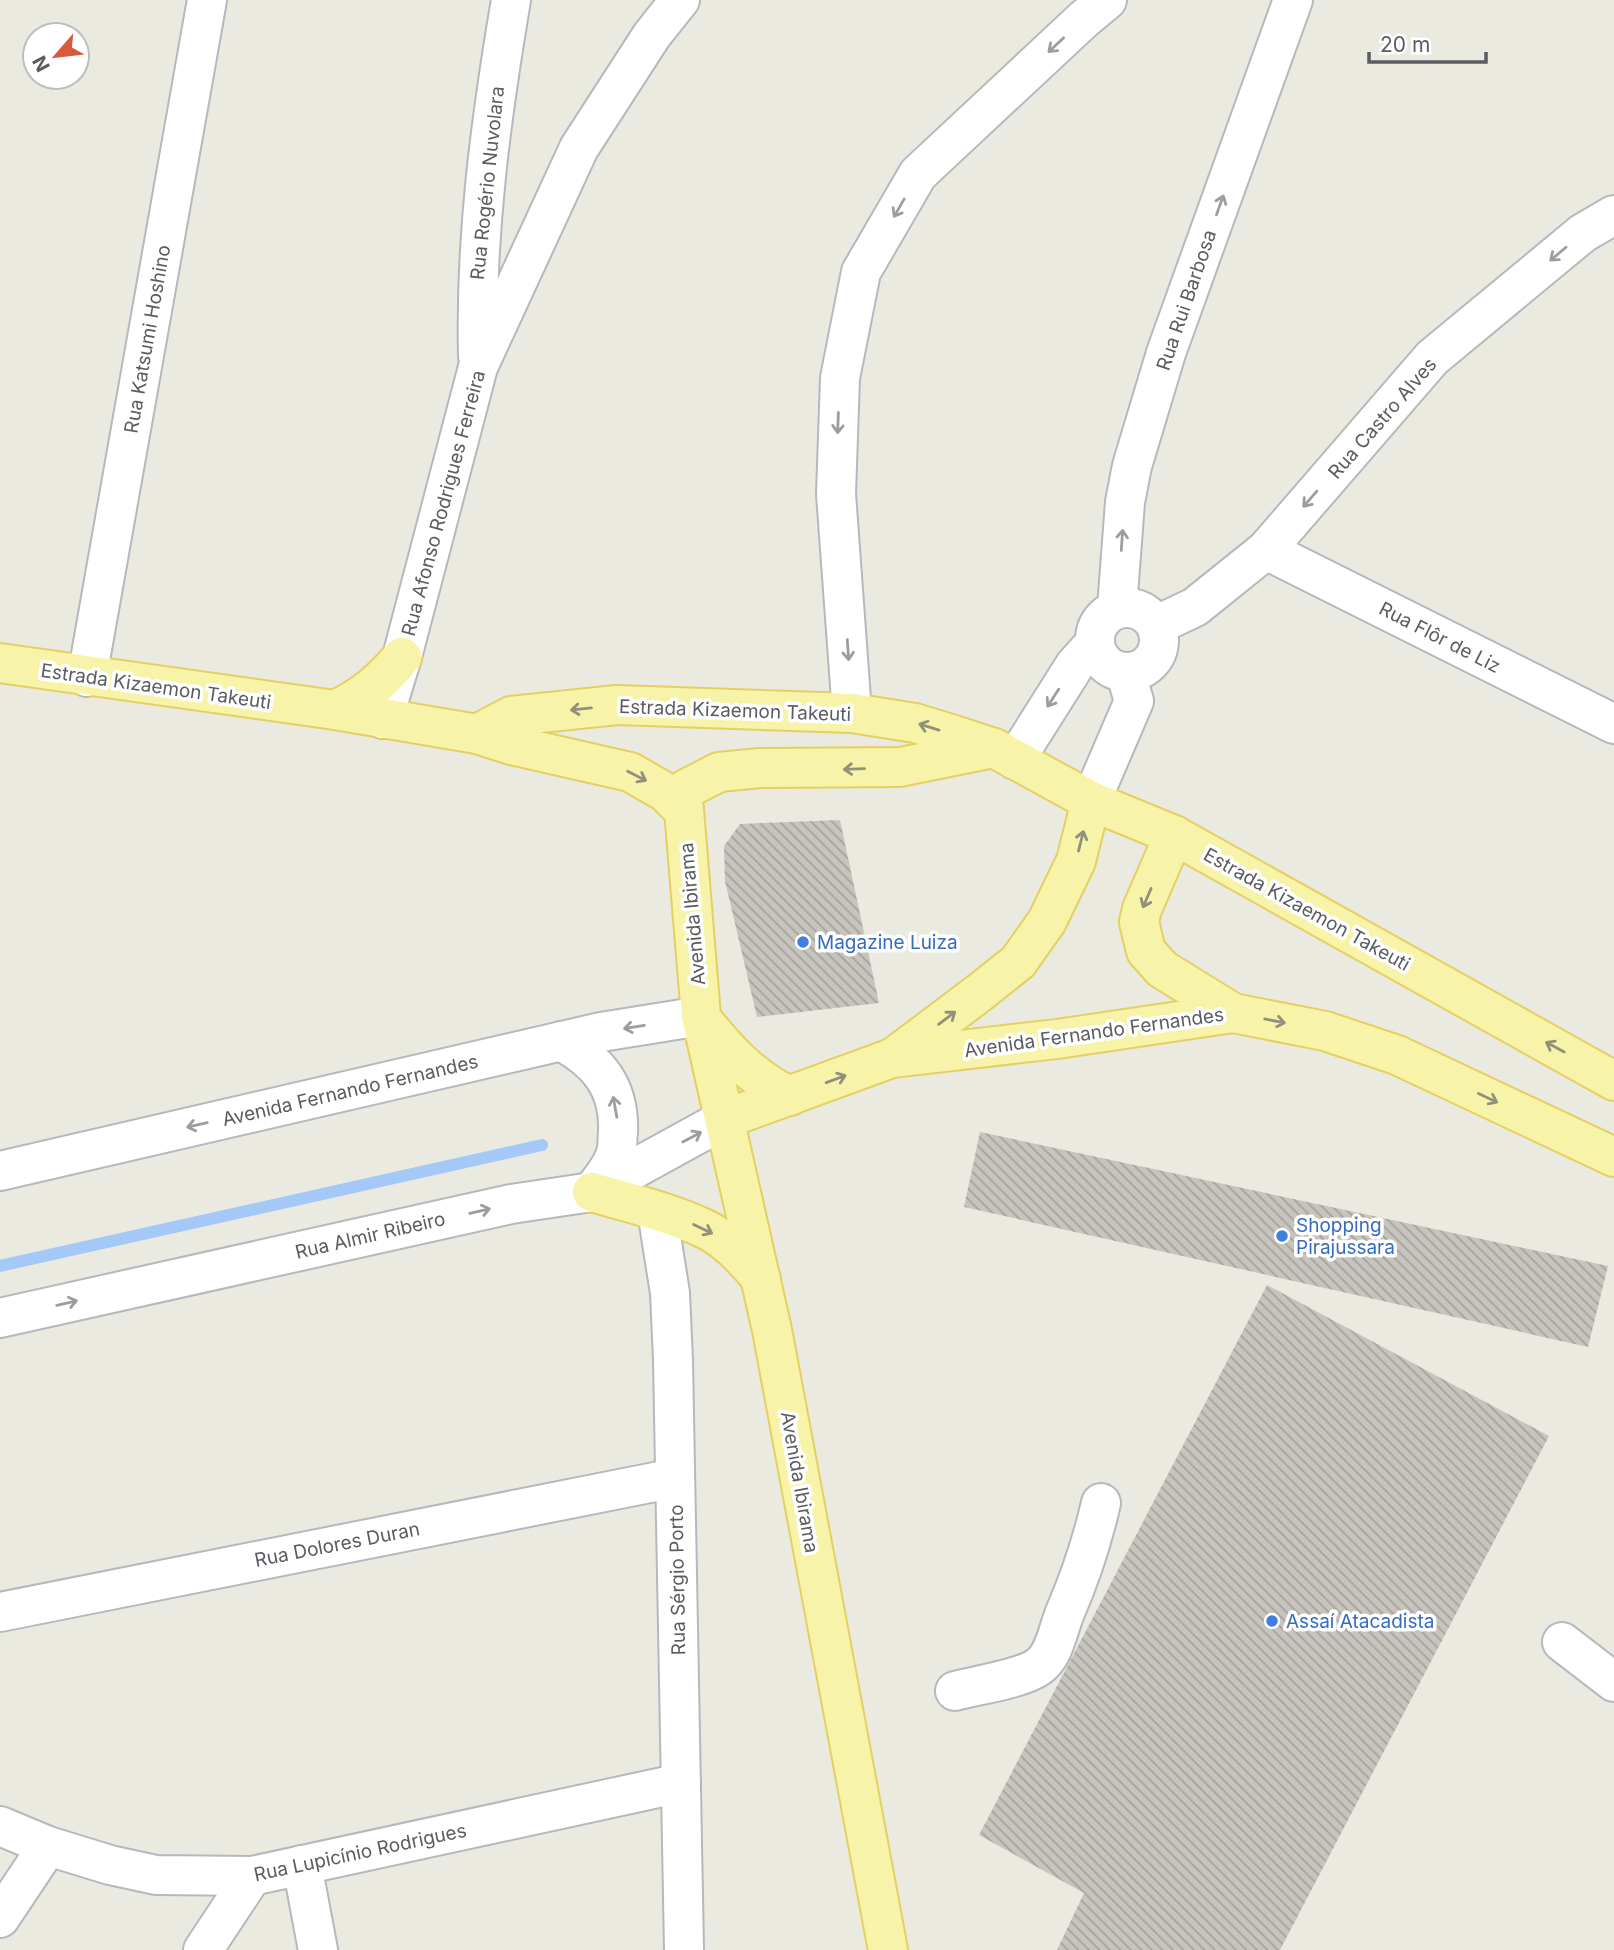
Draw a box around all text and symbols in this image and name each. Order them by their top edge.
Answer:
north arrow [21,21,91,91]
scale bar [1369,21,1486,65]
text: 20 m [1380,32,1430,57]
one-way arrow [1048,37,1065,54]
text: N [28,52,55,76]
street label: Rua Rogério Nuvolara [466,85,509,281]
one-way arrow [1215,195,1227,217]
one-way arrow [892,198,906,218]
street label: Rua Rui Barbosa [1152,227,1221,373]
street label: Rua Katsumi Hoshino [120,243,175,435]
one-way arrow [1550,246,1568,262]
street label: Rua Castro Alves [1323,353,1441,484]
street label: Rua Afonso Rodrigues Ferreira [397,368,490,639]
one-way arrow [832,412,845,435]
one-way arrow [1302,490,1318,508]
one-way arrow [1116,529,1129,552]
street label: Rua Flôr de Liz [1375,597,1504,678]
one-way arrow [841,639,854,662]
street label: Estrada Kizaemon Takeuti [39,659,273,714]
one-way arrow [1045,688,1059,708]
street label: Estrada Kizaemon Takeuti [618,695,851,726]
one-way arrow [570,703,593,716]
one-way arrow [918,719,940,732]
one-way arrow [843,762,866,775]
one-way arrow [627,770,647,784]
one-way arrow [1075,830,1088,853]
street label: Avenida Ibirama [675,842,710,986]
street label: Estrada Kizaemon Takeuti [1200,843,1414,976]
one-way arrow [1140,887,1153,908]
place label: Magazine Luiza [817,931,958,954]
marker: Magazine Luiza [795,934,811,950]
street label: Avenida Fernando Fernandes [963,1003,1225,1062]
one-way arrow [937,1010,956,1025]
one-way arrow [1263,1015,1286,1029]
one-way arrow [623,1021,645,1034]
one-way arrow [1545,1040,1565,1054]
street label: Avenida Fernando Fernandes [220,1050,480,1131]
one-way arrow [824,1072,846,1084]
one-way arrow [1477,1092,1498,1105]
one-way arrow [608,1096,621,1119]
one-way arrow [186,1119,209,1133]
one-way arrow [681,1130,701,1144]
one-way arrow [468,1204,491,1217]
street label: Rua Almir Ribeiro [293,1207,447,1264]
place label: Shopping Pirajussara [1296,1214,1395,1259]
one-way arrow [692,1223,712,1237]
marker: Shopping Pirajussara [1274,1228,1290,1244]
one-way arrow [55,1296,78,1309]
street label: Avenida Ibirama [776,1410,823,1555]
street label: Rua Sérgio Porto [665,1504,690,1656]
street label: Rua Dolores Duran [253,1517,422,1572]
place label: Assaí Atacadista [1286,1610,1434,1633]
marker: Assaí Atacadista [1264,1613,1280,1629]
street label: Rua Lupicínio Rodrigues [252,1819,468,1886]

